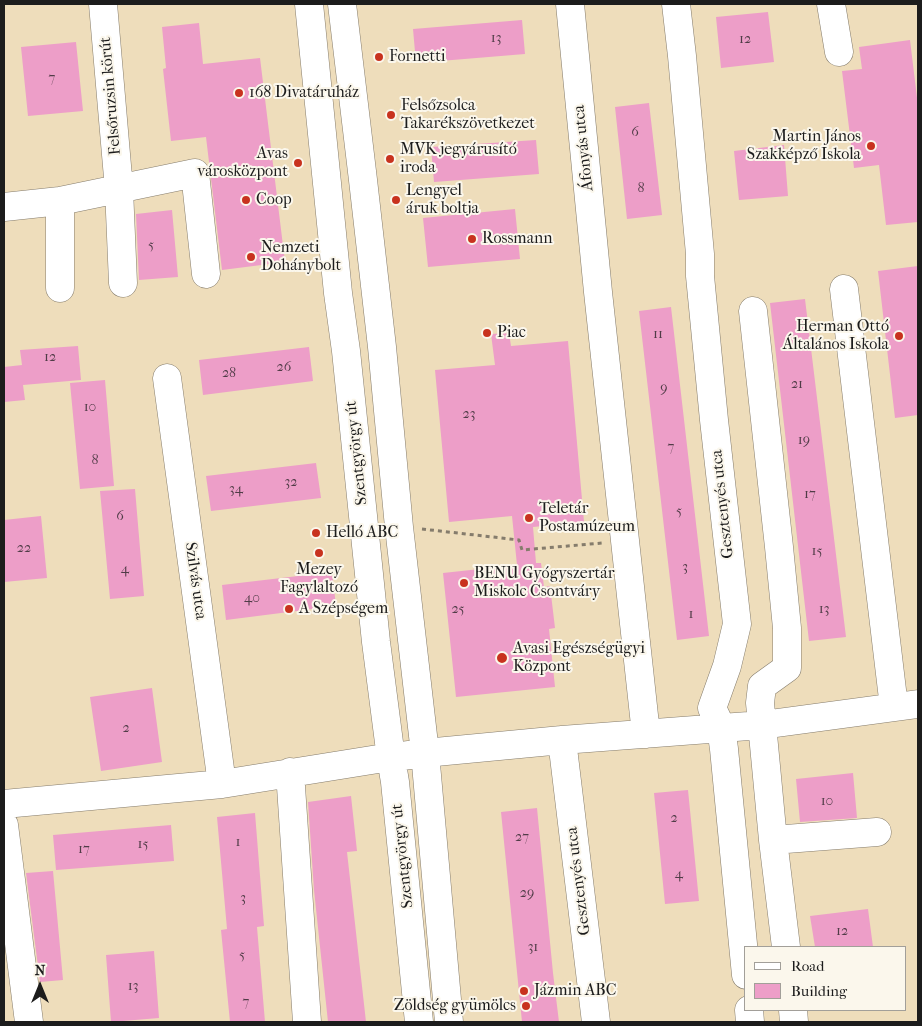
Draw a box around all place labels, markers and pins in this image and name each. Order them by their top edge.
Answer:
place label: Fornetti [389,47,446,67]
marker: Fornetti [373,51,385,63]
place label: 168 Divatáruház [249,83,359,103]
marker: 168 Divatáruház [233,87,245,99]
place label: Felsőzsolca Takarékszövetkezet [401,96,535,134]
marker: Felsőzsolca Takarékszövetkezet [385,109,397,121]
place label: Martin János Szakképző Iskola [747,127,861,165]
place label: MVK jegyárusító iroda [400,140,517,178]
marker: Martin János Szakképző Iskola [865,140,877,152]
place label: Avas városközpont [197,144,288,182]
marker: MVK jegyárusító iroda [384,153,396,165]
marker: Avas városközpont [292,157,304,169]
place label: Lengyel áruk boltja [406,181,479,219]
place label: Coop [256,190,292,210]
marker: Coop [240,194,252,206]
marker: Lengyel áruk boltja [390,194,402,206]
place label: Rossmann [482,229,553,249]
marker: Rossmann [466,233,478,245]
place label: Nemzeti Dohánybolt [261,238,341,276]
marker: Nemzeti Dohánybolt [245,251,257,263]
place label: Herman Ottó Általános Iskola [783,317,889,355]
place label: Piac [497,323,526,343]
marker: Piac [481,327,493,339]
marker: Herman Ottó Általános Iskola [893,330,905,342]
place label: Teletár Postamúzeum [539,499,635,537]
marker: Teletár Postamúzeum [523,512,535,524]
place label: Helló ABC [326,523,398,543]
marker: Helló ABC [310,527,322,539]
marker: Mezey Fagylaltozó [313,547,325,559]
place label: Mezey Fagylaltozó [280,560,358,598]
place label: BENU Gyógyszertár Miskolc Csontváry [474,564,614,602]
marker: BENU Gyógyszertár Miskolc Csontváry [458,577,470,589]
place label: A Szépségem [299,599,388,619]
marker: A Szépségem [283,603,295,615]
place label: Avasi Egészségügyi Központ [513,639,645,677]
marker: Avasi Egészségügyi Központ [495,651,509,665]
place label: Jázmin ABC [534,981,616,1001]
marker: Jázmin ABC [518,985,530,997]
place label: Zöldség gyümölcs [394,996,516,1016]
marker: Zöldség gyümölcs [520,1000,532,1012]

